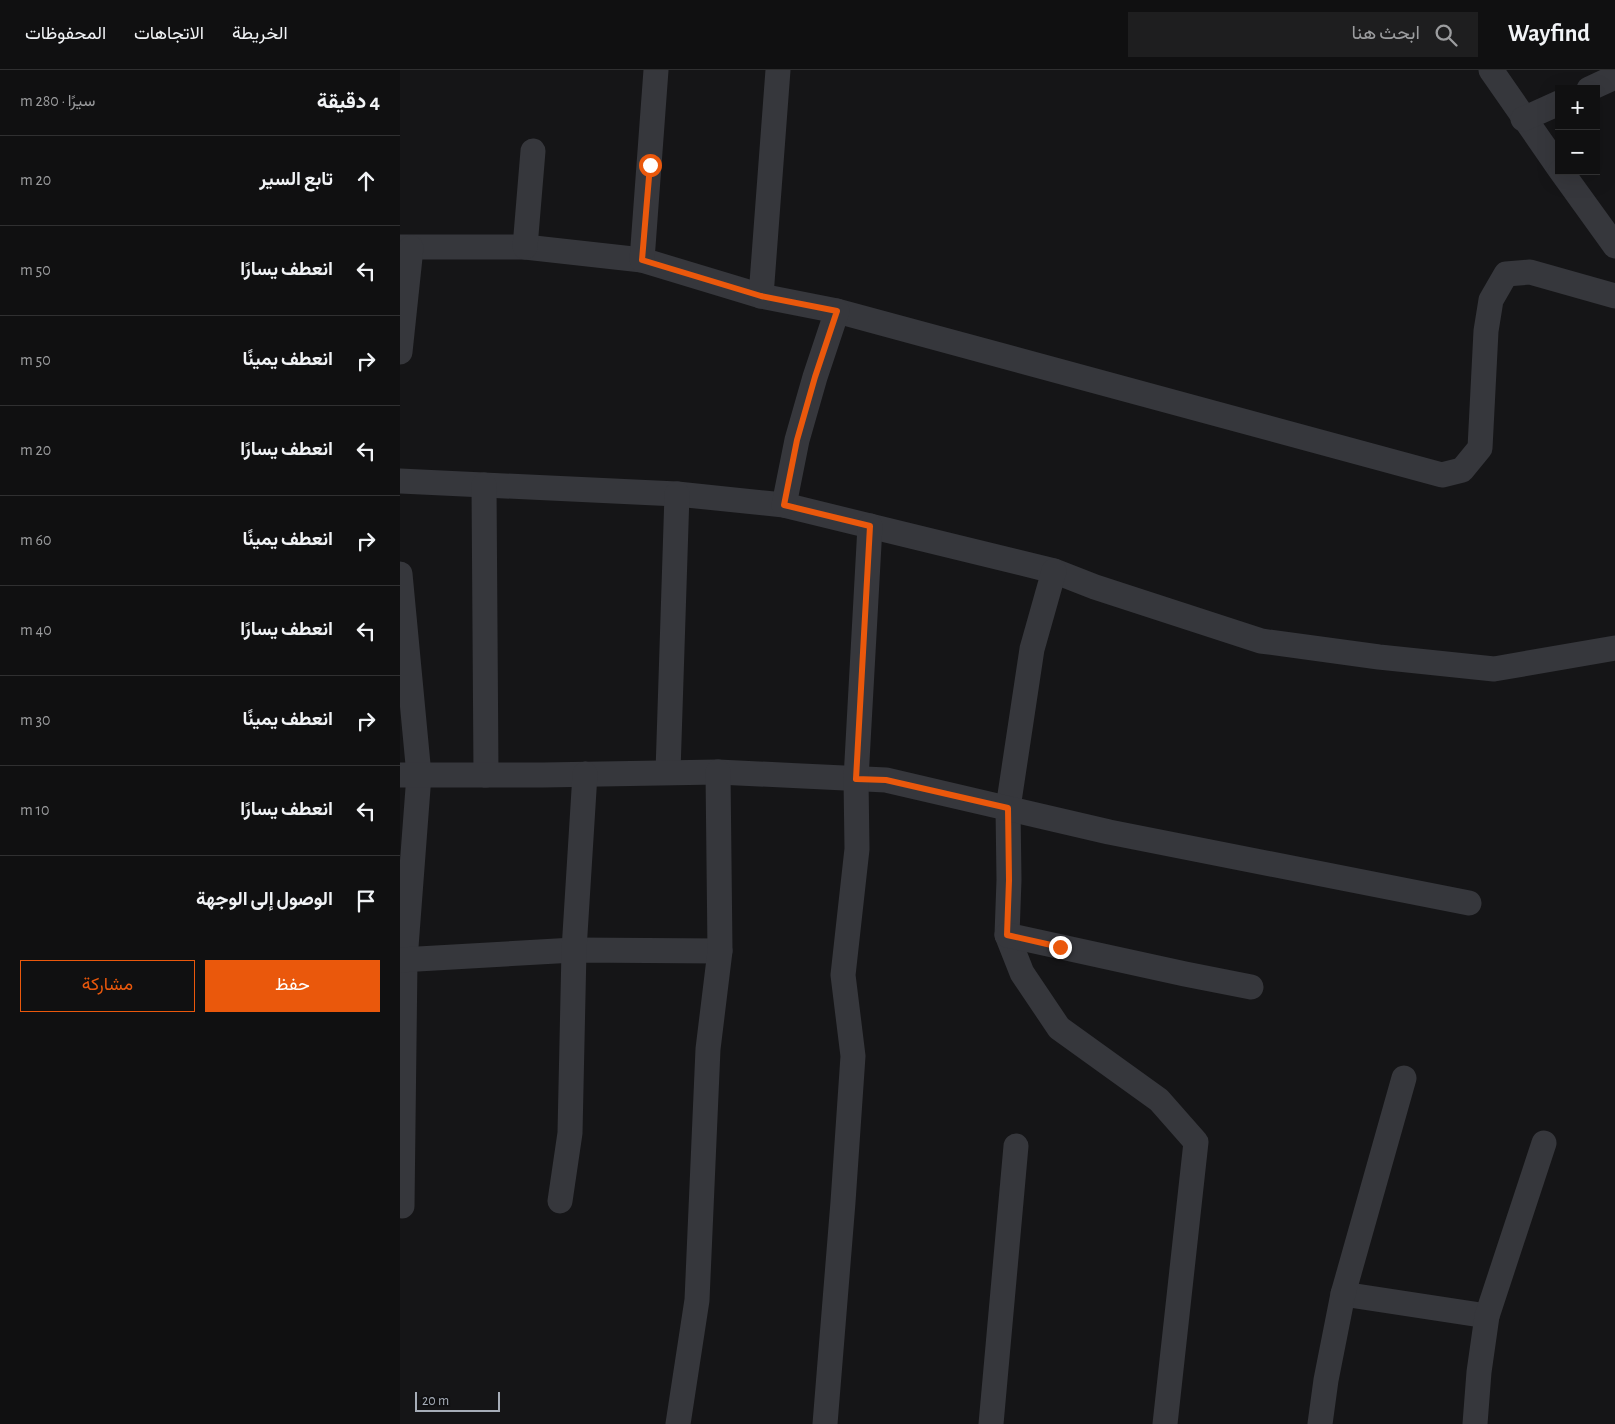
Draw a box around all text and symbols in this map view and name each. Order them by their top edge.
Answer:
search box [1128,12,1478,57]
icon: search [1432,21,1460,49]
text: Wayfind [1508,22,1590,46]
text: ابحث هنا [1352,24,1420,43]
text: المحفوظات [25,25,106,43]
text: الاتجاهات [134,25,204,43]
text: الخريطة [232,25,288,43]
map controls [1555,85,1600,175]
button: + [1555,85,1600,130]
text: 4 دقيقة [317,91,380,112]
text: سيرًا · 280 m [20,93,95,109]
button: − [1555,130,1600,175]
route start [639,154,662,177]
icon: ahead [352,167,380,195]
text: تابع السير [259,170,333,189]
text: 20 m [20,172,51,188]
icon: left [352,257,380,285]
text: انعطف يسارًا [240,260,333,279]
text: 50 m [20,262,51,278]
icon: right [352,347,380,375]
text: انعطف يمينًا [243,350,333,369]
text: 50 m [20,352,51,368]
icon: left [352,437,380,465]
text: انعطف يسارًا [240,440,333,459]
text: 20 m [20,442,51,458]
icon: right [352,527,380,555]
text: انعطف يمينًا [243,530,333,549]
text: 60 m [20,532,51,548]
icon: left [352,617,380,645]
text: انعطف يسارًا [240,620,333,639]
text: 40 m [20,622,52,638]
icon: right [352,707,380,735]
text: انعطف يمينًا [243,710,333,729]
text: 30 m [20,712,51,728]
icon: left [352,797,380,825]
text: انعطف يسارًا [240,800,333,819]
text: 10 m [20,802,49,818]
icon: arrive [352,887,380,915]
text: الوصول إلى الوجهة [196,890,333,909]
route end [1049,936,1072,959]
button: مشاركة [20,960,195,1012]
button: حفظ [205,960,380,1012]
scale bar [415,1389,500,1412]
text: 20 m [422,1394,449,1408]

